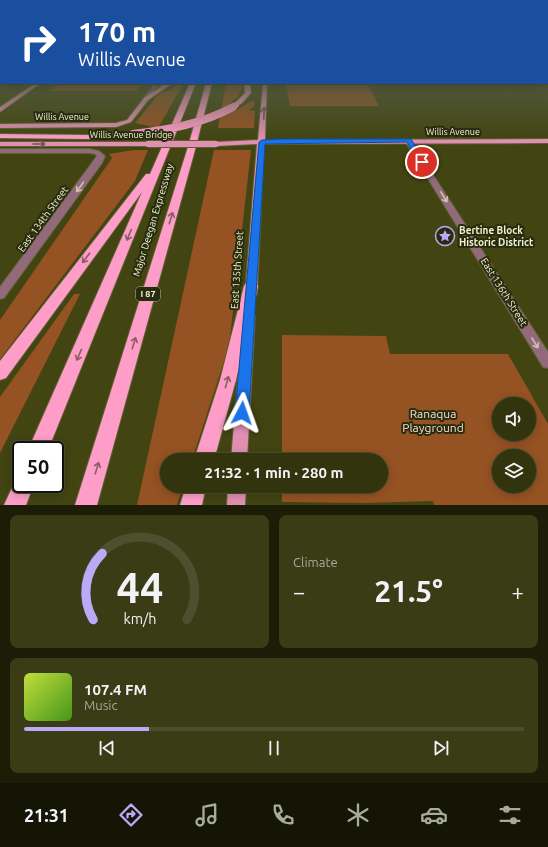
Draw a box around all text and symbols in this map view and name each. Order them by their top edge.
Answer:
icon: right [12,16,64,68]
text: 170 m [78,16,156,47]
text: Willis Avenue [78,49,186,69]
one-way arrow [260,107,268,120]
street label: Willis Avenue [35,112,89,122]
street label: Willis Avenue [426,127,480,137]
street label: Willis Avenue Bridge [90,130,172,140]
one-way arrow [32,140,45,148]
pin [405,145,439,179]
icon: arrive [411,151,433,173]
street label: Major Deegan Expressway [131,162,175,278]
one-way arrow [76,181,84,192]
street label: East 134th Street [16,184,70,254]
one-way arrow [440,191,448,202]
one-way arrow [168,212,175,225]
place icon: Bertine Block Historic District [434,225,456,247]
place label: Bertine Block Historic District [459,225,534,248]
one-way arrow [125,228,132,240]
street label: East 135th Street [229,231,245,309]
one-way arrow [82,253,91,264]
street label: East 136th Street [479,256,529,328]
road number: I 87 [136,287,160,301]
one-way arrow [131,337,138,350]
one-way arrow [532,337,540,349]
one-way arrow [74,348,82,360]
one-way arrow [224,376,231,389]
position arrow [221,392,263,434]
map controls [492,397,536,493]
button: sound [492,397,536,441]
park label: Ranaqua Playground [402,407,464,434]
speed limit sign: 50 [12,441,64,493]
button: layers [492,449,536,493]
one-way arrow [94,461,101,474]
text: 21:32 · 1 min · 280 m [205,464,343,481]
text: Climate [293,555,338,569]
text: 44 [116,563,163,610]
text: 21.5° [374,574,443,608]
text: − [293,579,305,604]
text: + [512,579,524,604]
text: km/h [123,610,156,626]
text: 107.4 FM [84,681,147,698]
text: Music [84,698,118,712]
icon: previous [96,737,118,759]
icon: pause [263,737,285,759]
icon: next [430,737,452,759]
icon: directions [117,801,145,829]
icon: music [193,801,221,829]
icon: phone [269,801,297,829]
icon: climate [344,801,372,829]
icon: car [420,801,448,829]
icon: filters [496,801,524,829]
text: 21:31 [24,805,69,825]

